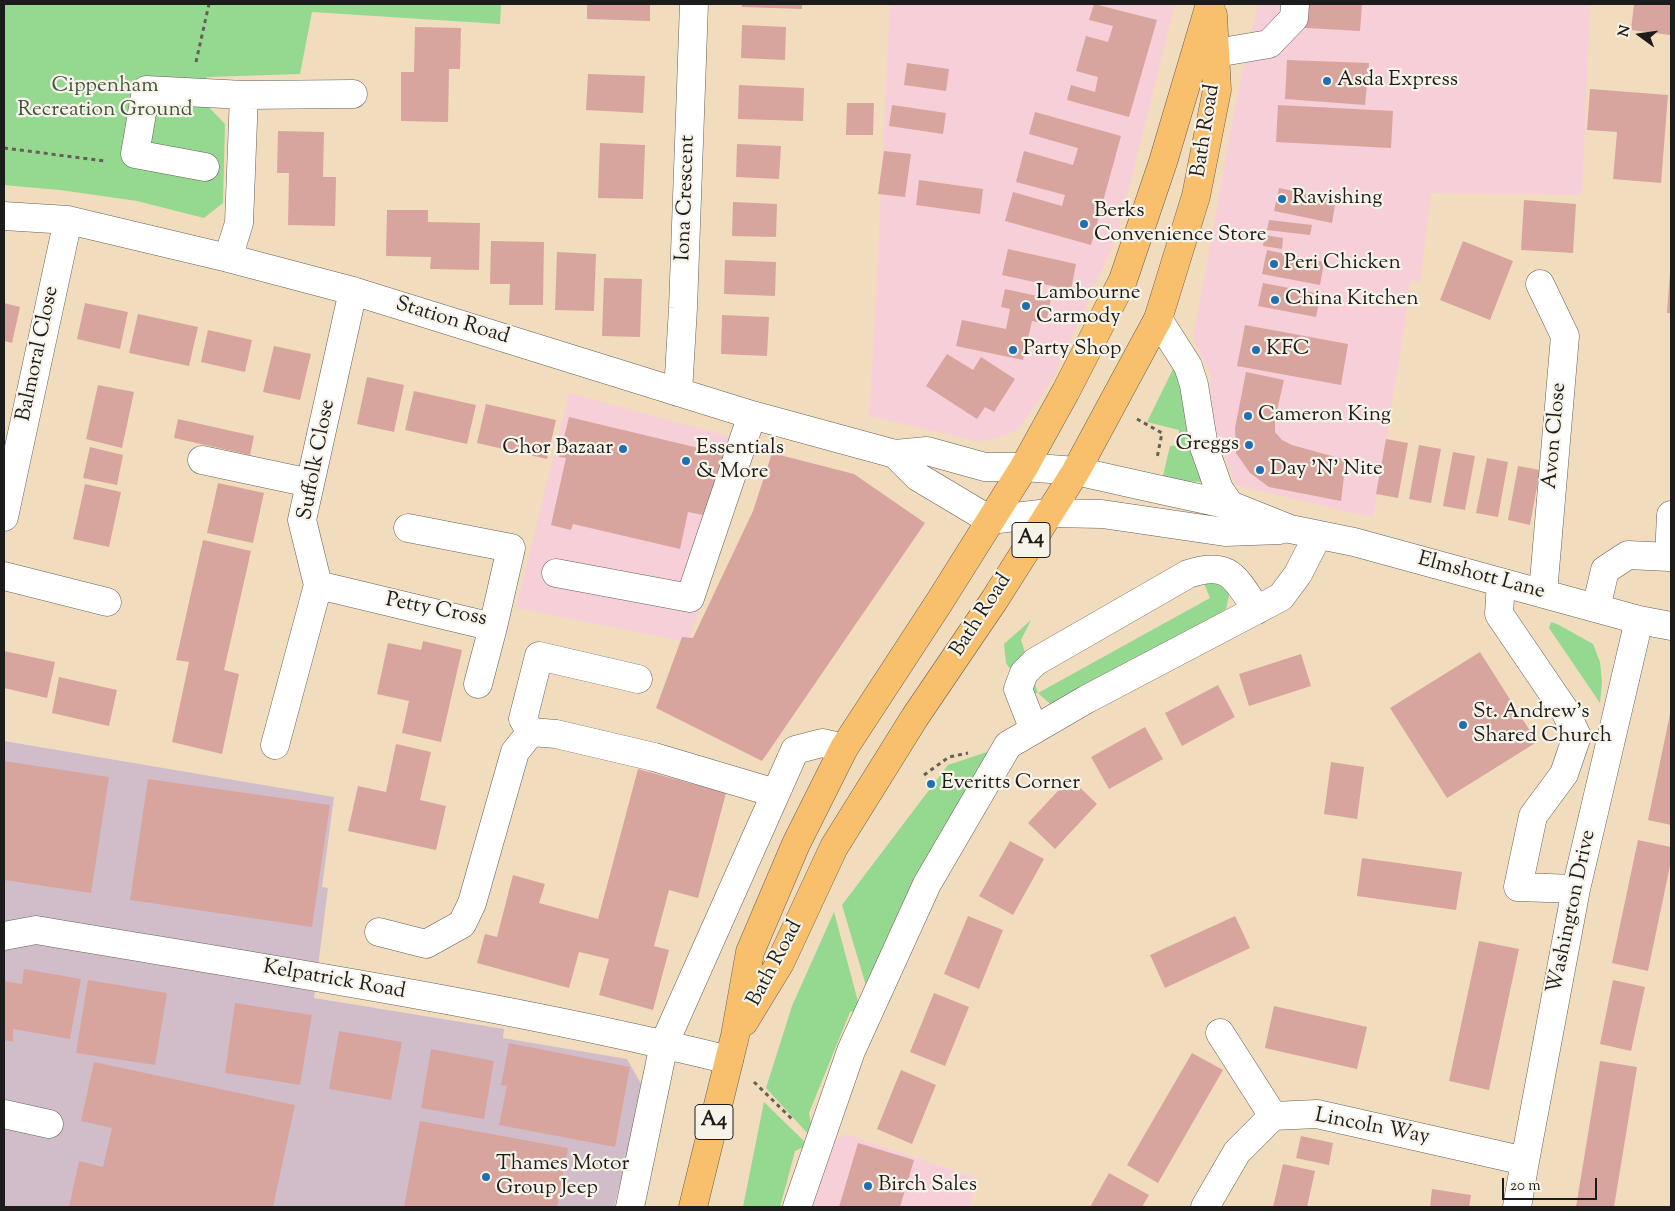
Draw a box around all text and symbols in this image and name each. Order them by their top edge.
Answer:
north arrow [1615,10,1665,60]
text: N [1614,24,1637,39]
place label: Asda Express [1337,68,1458,94]
park label: Cippenham Recreation Ground [18,74,192,124]
marker: Asda Express [1321,75,1333,87]
street label: Bath Road [1187,83,1227,179]
street label: Iona Crescent [672,135,702,261]
place label: Ravishing [1292,186,1382,212]
marker: Ravishing [1276,193,1288,205]
place label: Berks Convenience Store [1094,199,1267,249]
marker: Berks Convenience Store [1078,218,1090,230]
place label: Peri Chicken [1284,251,1401,277]
marker: Peri Chicken [1268,258,1280,270]
place label: Lambourne Carmody [1036,281,1140,331]
street label: Balmoral Close [12,284,66,424]
place label: China Kitchen [1285,287,1419,313]
street label: Station Road [392,293,512,351]
marker: China Kitchen [1269,294,1281,306]
marker: Lambourne Carmody [1020,300,1032,312]
place label: Party Shop [1023,337,1121,363]
place label: KFC [1266,337,1310,363]
marker: Party Shop [1007,344,1019,356]
marker: KFC [1250,344,1262,356]
street label: Avon Close [1539,382,1573,490]
street label: Suffolk Close [294,398,342,522]
place label: Cameron King [1258,403,1391,429]
marker: Cameron King [1242,410,1254,422]
place label: Greggs [1176,432,1239,458]
place label: Chor Bazaar [502,436,613,462]
place label: Essentials & More [696,436,784,486]
marker: Greggs [1243,439,1255,451]
marker: Chor Bazaar [617,443,629,455]
marker: Essentials & More [680,455,692,467]
place label: Day 'N' Nite [1270,457,1383,483]
marker: Day 'N' Nite [1254,464,1266,476]
road number: A4 [1012,522,1050,558]
street label: Elmshott Lane [1415,548,1547,606]
street label: Bath Road [946,570,1018,662]
street label: Petty Cross [383,589,489,633]
place label: St. Andrew's Shared Church [1473,700,1612,750]
marker: St. Andrew's Shared Church [1457,719,1469,731]
place label: Everitts Corner [941,771,1080,797]
marker: Everitts Corner [925,778,937,790]
street label: Washington Drive [1543,828,1603,996]
street label: Bath Road [743,917,809,1011]
street label: Kelpatrick Road [261,956,407,1006]
road number: A4 [695,1104,733,1140]
street label: Lincoln Way [1312,1105,1432,1151]
place label: Thames Motor Group Jeep [496,1152,629,1202]
scale bar [1505,1168,1600,1200]
marker: Thames Motor Group Jeep [480,1171,492,1183]
place label: Birch Sales [878,1173,977,1199]
text: 20 m [1510,1176,1541,1197]
marker: Birch Sales [862,1180,874,1192]

